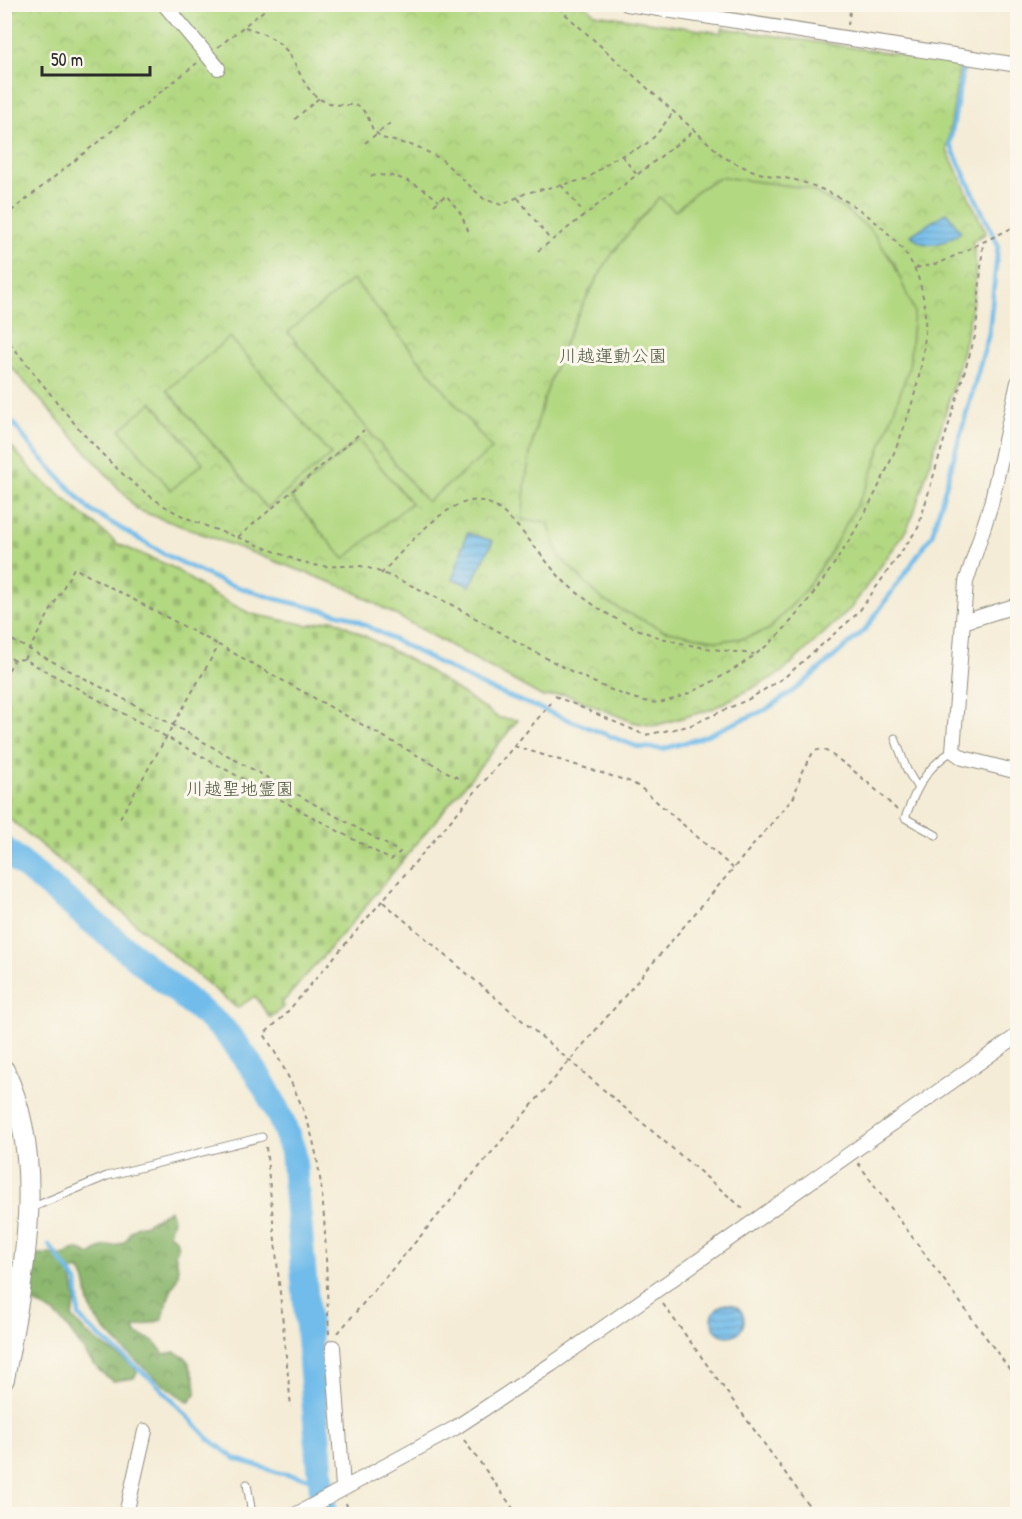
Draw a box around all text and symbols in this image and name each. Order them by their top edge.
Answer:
scale bar [42,39,150,77]
text: 50 m [51,47,83,72]
park label: 川越運動公園 [559,343,667,368]
park label: 川越聖地霊園 [186,776,294,801]

